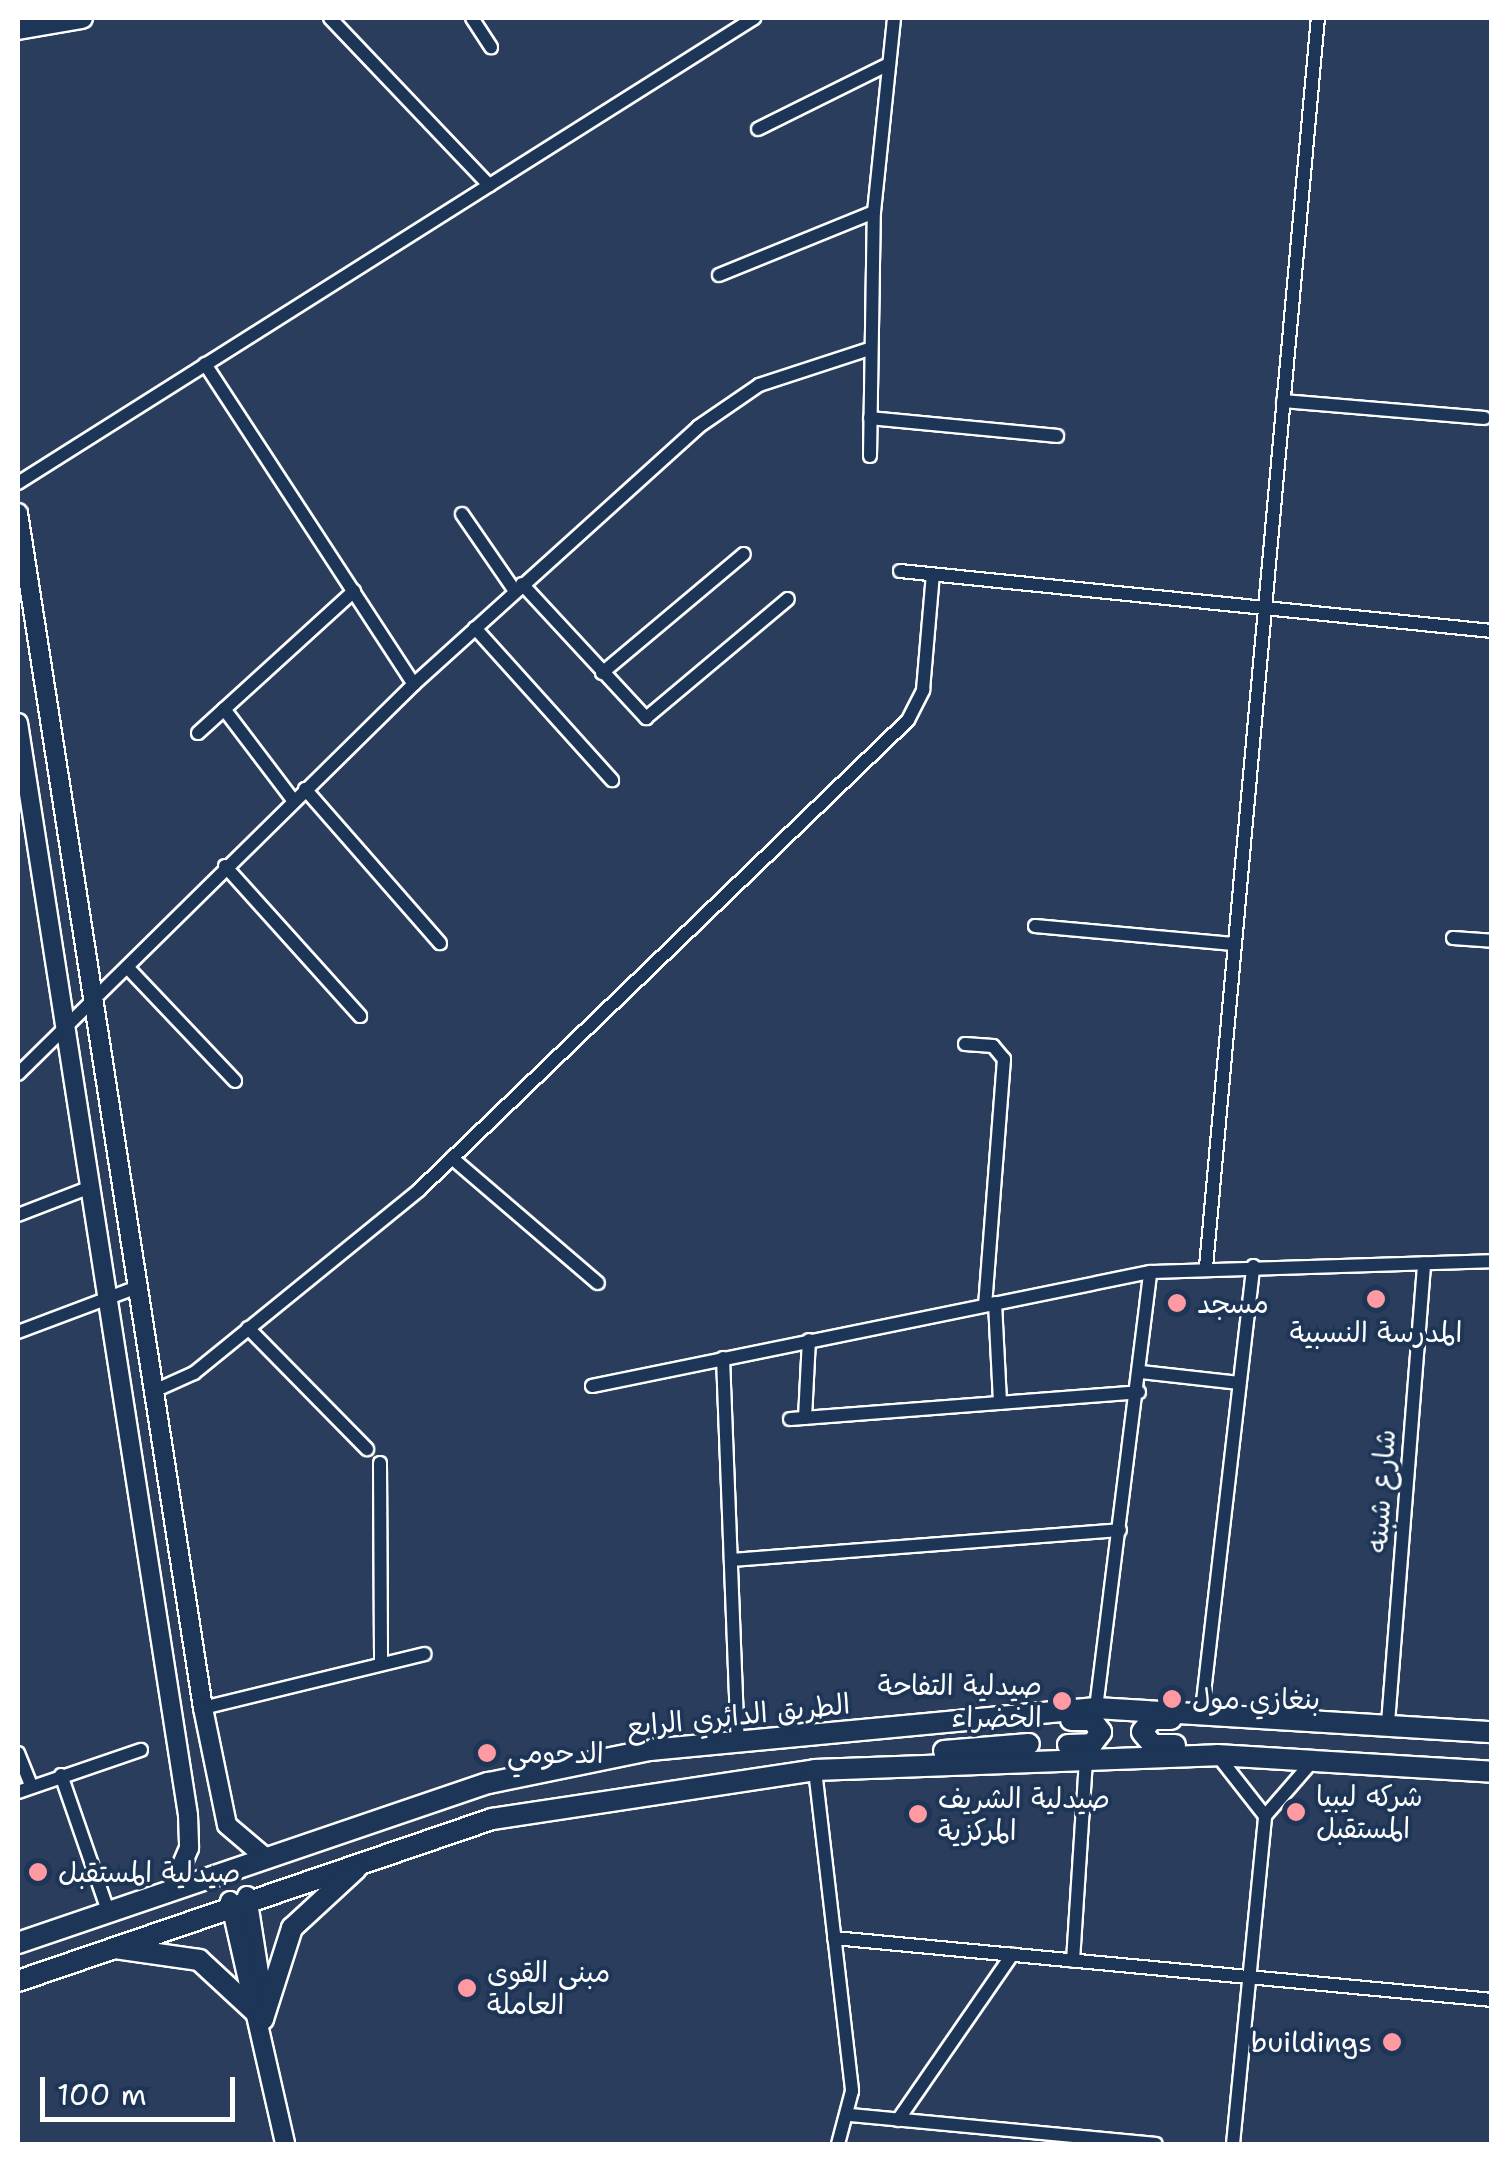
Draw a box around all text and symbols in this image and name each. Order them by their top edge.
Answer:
place label: مسجد [1197,1286,1269,1320]
marker: المدرسة النسبية [1365,1288,1387,1310]
marker: مسجد [1166,1292,1188,1314]
place label: المدرسة النسبية [1290,1315,1462,1349]
street label: شارع شبنه [1360,1428,1402,1554]
place label: صيدلية التفاحة الخضراء [878,1668,1042,1734]
place label: بنغازي مول [1192,1682,1320,1716]
street label: الطريق الدائري الرابع [625,1687,851,1743]
marker: بنغازي مول [1161,1688,1183,1710]
marker: صيدلية التفاحة الخضراء [1051,1690,1073,1712]
place label: الدحومي [507,1736,604,1770]
marker: الدحومي [476,1742,498,1764]
place label: شركه ليبيا المستقبل [1316,1779,1423,1845]
place label: صيدلية الشريف المركزية [938,1781,1110,1847]
marker: شركه ليبيا المستقبل [1285,1801,1307,1823]
marker: صيدلية الشريف المركزية [907,1803,929,1825]
place label: صيدلية المستقبل [58,1855,240,1889]
marker: صيدلية المستقبل [27,1861,49,1883]
place label: مبنى القوى العاملة [487,1955,610,2021]
marker: مبنى القوى العاملة [456,1977,478,1999]
place label: buildings [1251,2025,1372,2059]
marker: buildings [1381,2031,1403,2053]
scale bar [45,2057,240,2119]
text: 100 m [57,2074,147,2115]

